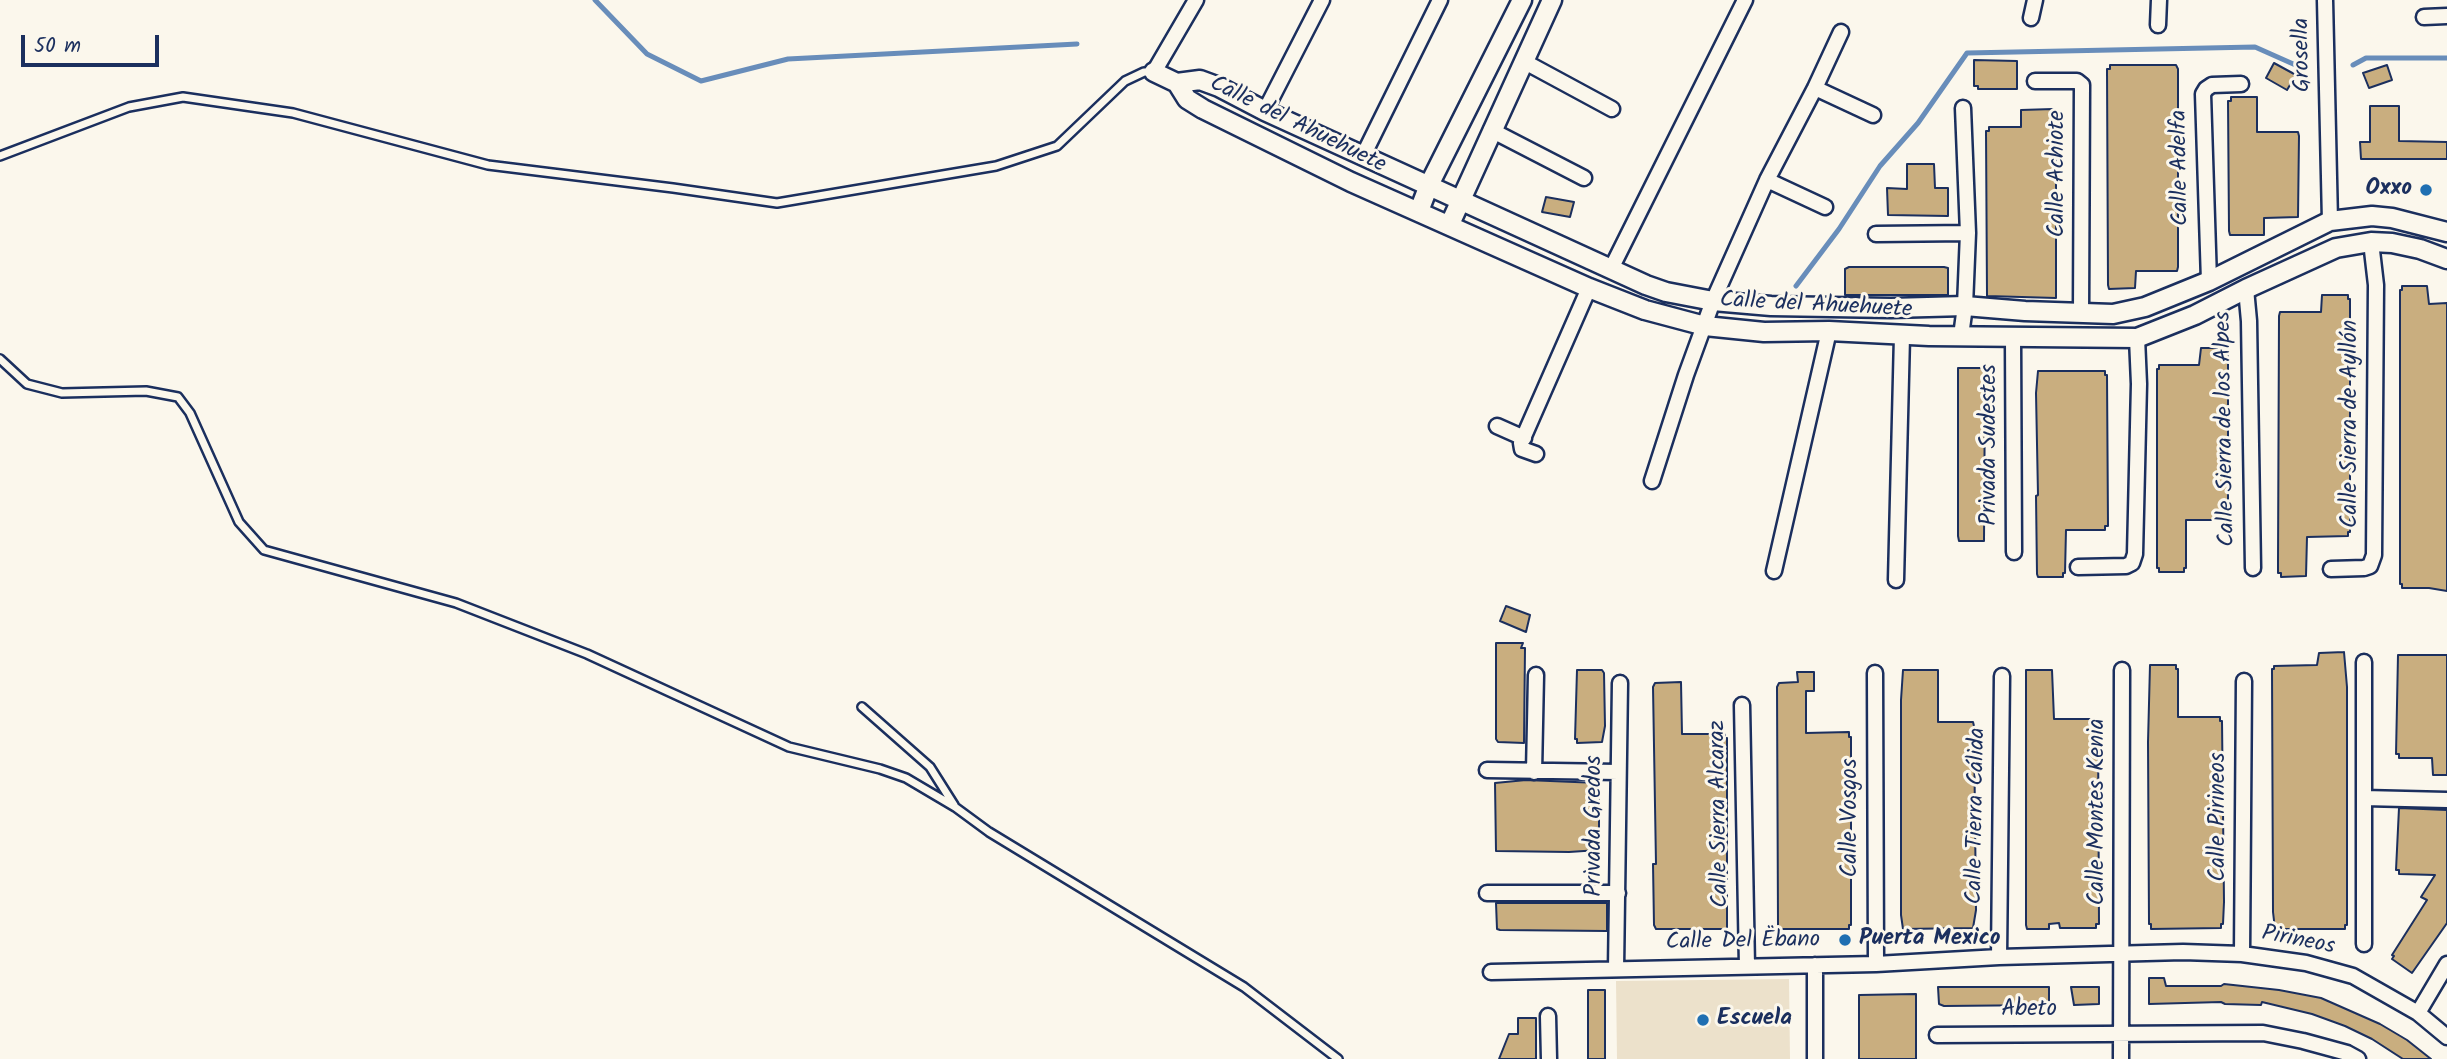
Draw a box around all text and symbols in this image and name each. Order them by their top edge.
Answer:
street label: Grosella [2290,18,2318,92]
scale bar [24,21,163,65]
text: 50 m [34,30,81,63]
street label: Calle del Ahuehuete [1204,71,1390,181]
street label: Calle Achiote [2045,110,2073,238]
street label: Calle Adelfa [2167,110,2197,226]
place label: Oxxo [2365,176,2412,204]
marker: Oxxo [2418,182,2434,198]
street label: Calle del Ahuehuete [1719,288,1913,326]
street label: Calle Sierra de los Alpes [2211,311,2243,547]
street label: Calle Sierra de Ayllón [2338,320,2366,528]
street label: Privada Sudestes [1977,364,2005,526]
street label: Calle Montes Kenia [2085,719,2113,905]
street label: Calle Sierra Alcaraz [1706,720,1736,908]
street label: Calle Tierra Cálida [1963,727,1993,905]
street label: Calle Pirineos [2206,752,2234,882]
street label: Privada Gredos [1582,755,1610,897]
street label: Calle Vosgos [1838,758,1866,878]
street label: Pirineos [2259,921,2337,963]
place label: Puerta Mexico [1859,926,2001,954]
street label: Calle Del Ëbano [1666,928,1820,958]
marker: Puerta Mexico [1837,932,1853,948]
street label: Abeto [2001,997,2057,1025]
place label: Escuela [1717,1006,1792,1034]
marker: Escuela [1695,1012,1711,1028]

